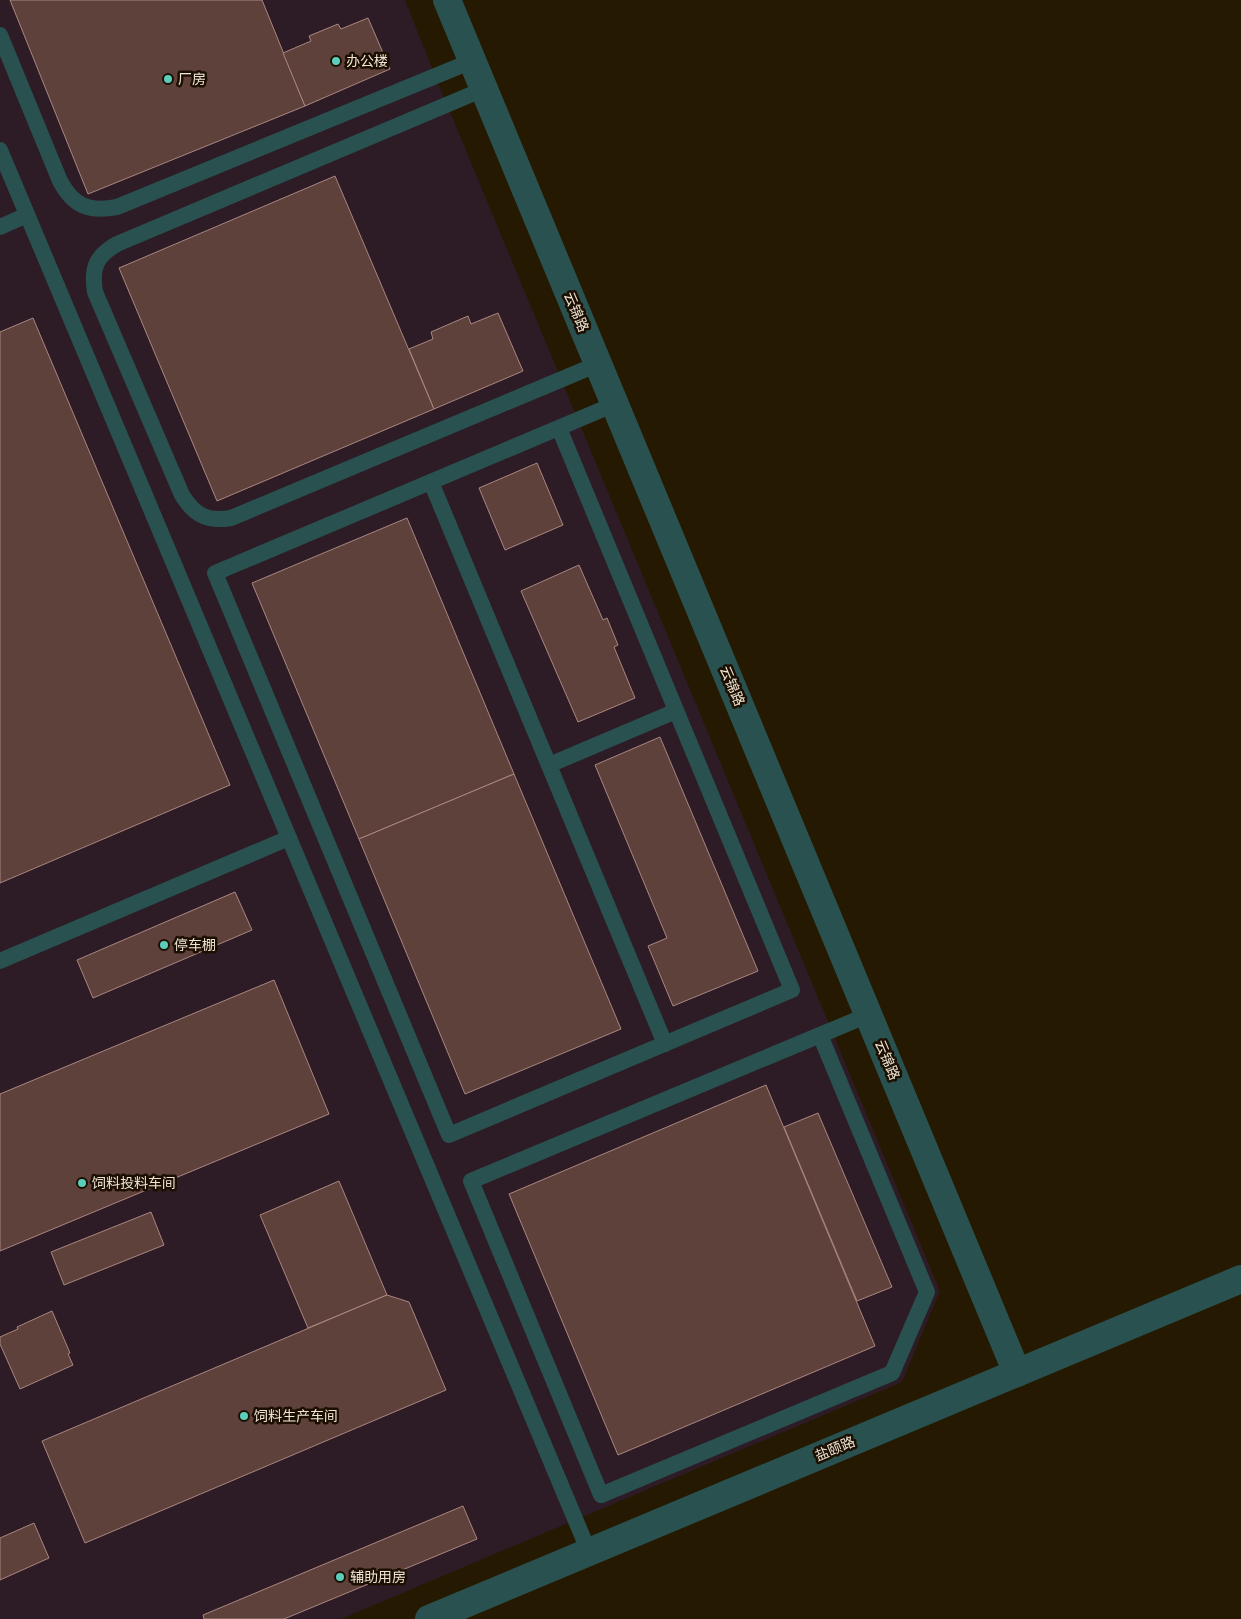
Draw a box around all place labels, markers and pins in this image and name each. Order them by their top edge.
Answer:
place label: 办公楼 [346,53,388,70]
marker: 办公楼 [330,55,342,67]
place label: 厂房 [178,71,206,88]
marker: 厂房 [162,73,174,85]
place label: 停车棚 [174,937,216,954]
marker: 停车棚 [158,939,170,951]
place label: 饲料投料车间 [92,1175,176,1192]
marker: 饲料投料车间 [76,1177,88,1189]
place label: 饲料生产车间 [254,1408,338,1425]
marker: 饲料生产车间 [238,1410,250,1422]
place label: 辅助用房 [350,1569,406,1586]
marker: 辅助用房 [334,1571,346,1583]

